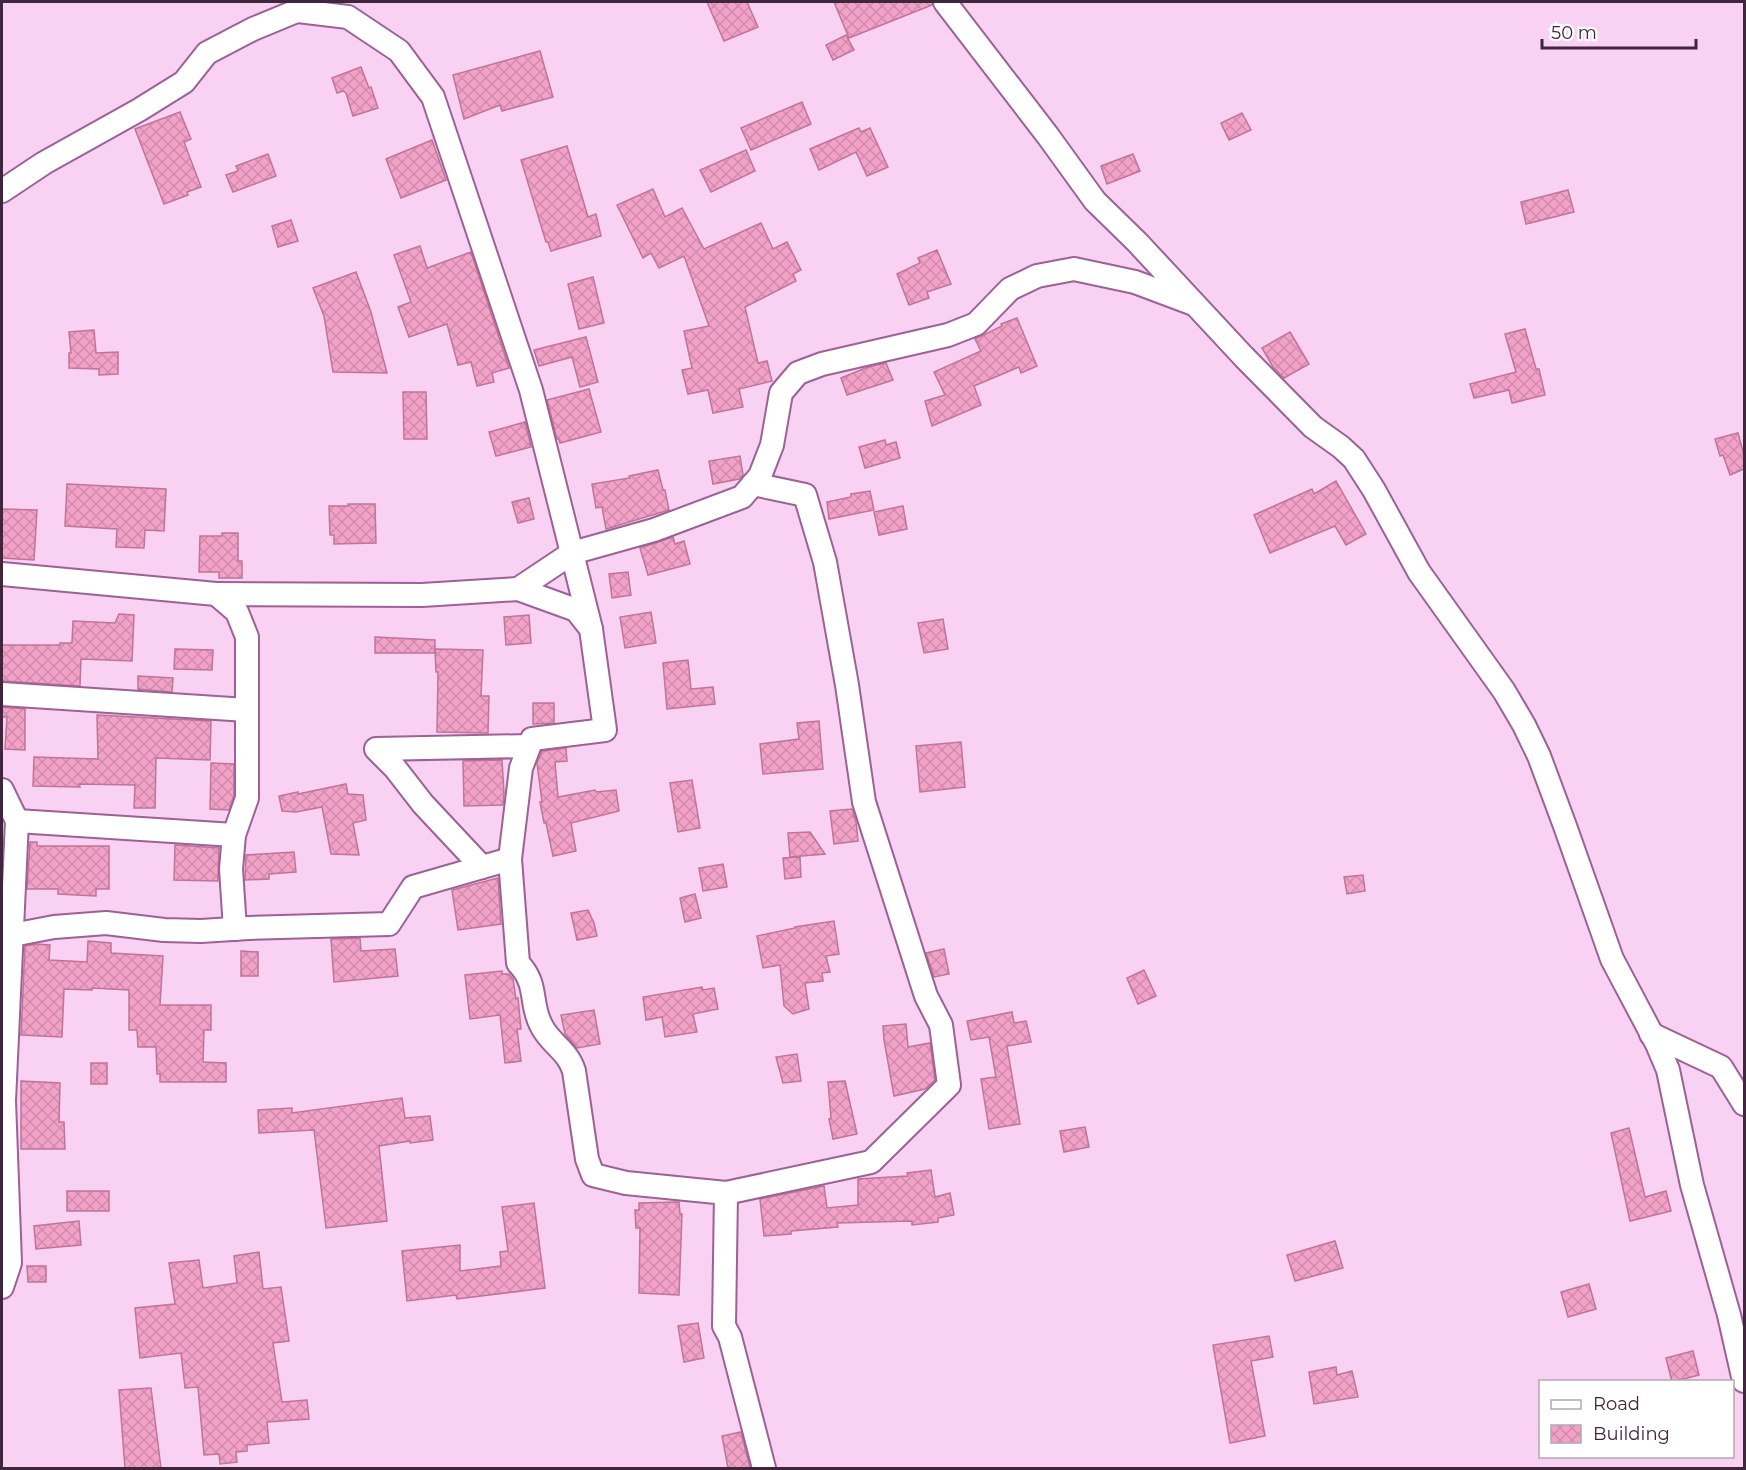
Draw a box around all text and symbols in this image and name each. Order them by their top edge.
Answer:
scale bar [1542,12,1696,50]
text: 50 m [1551,22,1597,44]
legend [1539,1380,1734,1458]
text: Road [1593,1393,1640,1415]
text: Building [1593,1423,1670,1445]

